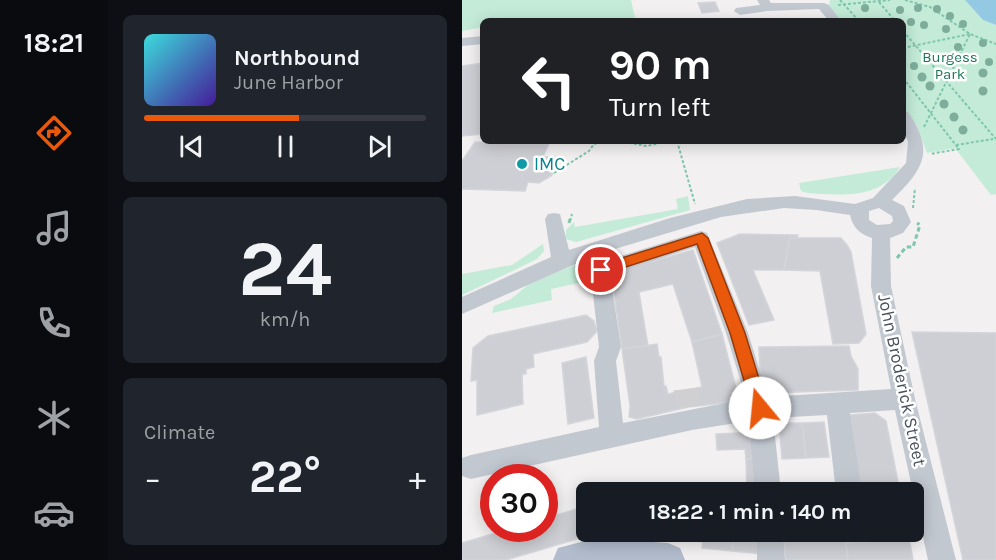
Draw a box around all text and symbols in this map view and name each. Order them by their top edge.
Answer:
text: 18:21 [24,27,84,59]
text: 90 m [609,40,712,90]
icon: left [510,42,588,120]
text: Northbound [234,45,360,71]
park label: Burgess Park [922,48,978,83]
text: June Harbor [234,71,343,94]
text: Turn left [609,91,710,123]
icon: directions [33,112,75,154]
icon: previous [175,130,208,163]
icon: pause [269,130,302,163]
icon: next [363,130,396,163]
place label: IMC [534,153,565,175]
marker: IMC [515,157,529,171]
icon: music [33,207,75,249]
text: 24 [238,223,332,315]
pin [575,244,626,295]
icon: arrive [584,253,617,286]
street label: John Broderick Street [873,292,931,468]
icon: phone [33,302,75,344]
text: km/h [260,308,310,331]
position arrow [728,376,792,440]
icon: climate [33,397,75,439]
text: Climate [144,421,215,444]
text: 22° [249,451,321,503]
text: − [144,459,161,497]
text: + [409,459,426,497]
speed limit sign: 30 [480,464,558,542]
icon: car [33,492,75,534]
text: 18:22 · 1 min · 140 m [649,499,851,525]

